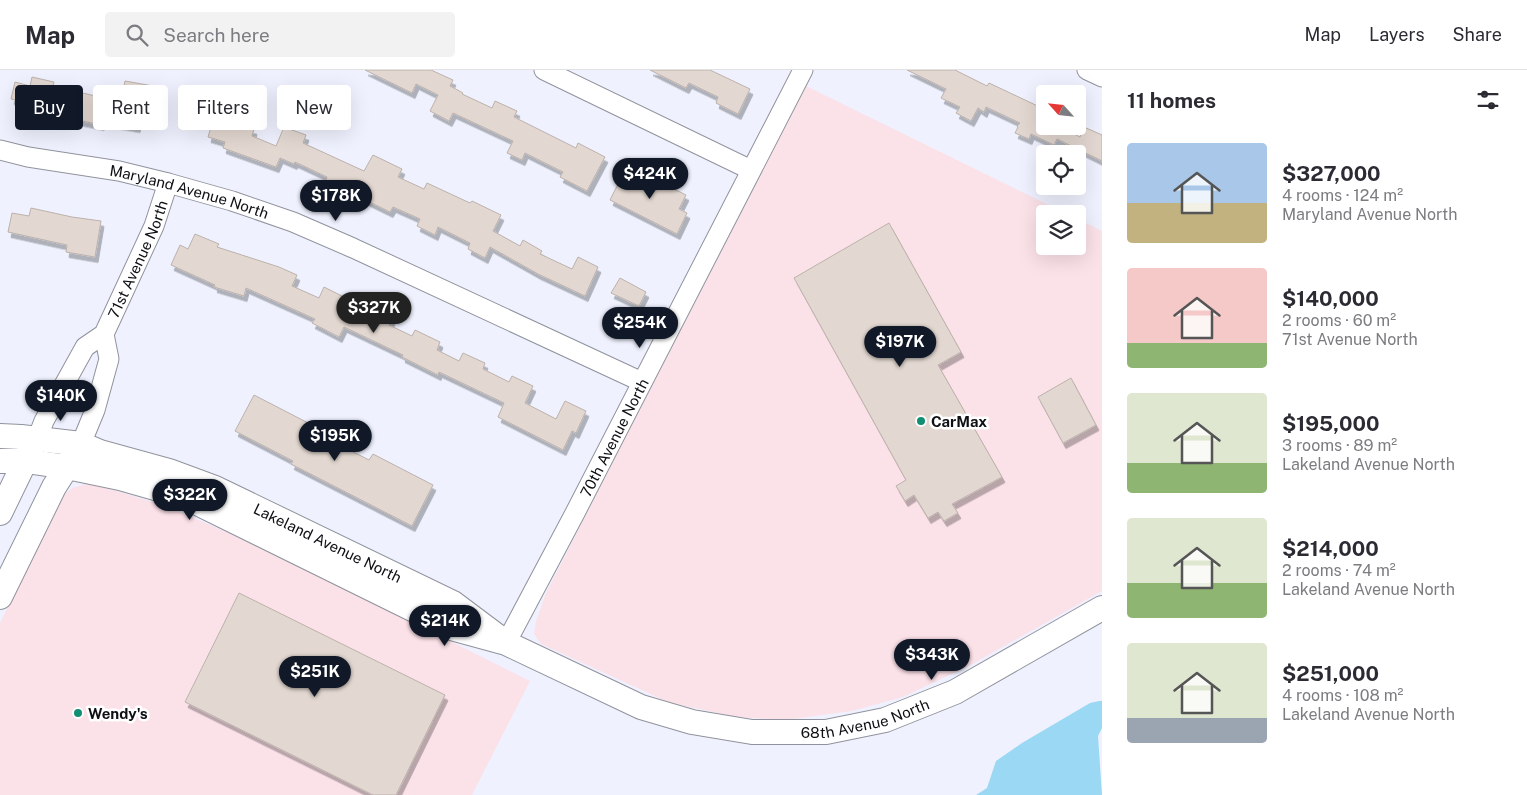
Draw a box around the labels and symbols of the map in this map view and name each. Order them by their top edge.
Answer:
north arrow [1036,85,1086,135]
pin: $424K [615,158,685,200]
street label: Maryland Avenue North [109,161,271,222]
pin: $178K [301,180,371,222]
street label: 71st Avenue North [104,198,170,321]
pin: $327K [339,292,409,334]
pin: $254K [605,306,675,349]
pin: $197K [865,326,935,368]
street label: 70th Avenue North [576,375,651,500]
pin: $140K [26,380,96,422]
place label: CarMax [931,413,987,430]
marker: CarMax [915,415,927,427]
pin: $195K [300,420,370,462]
pin: $322K [155,478,225,521]
street label: Lakeland Avenue North [251,500,405,585]
pin: $214K [410,604,480,647]
pin: $343K [897,638,967,681]
pin: $251K [280,656,350,698]
street label: 68th Avenue North [801,695,931,741]
place label: Wendy's [88,705,148,722]
marker: Wendy's [72,707,84,719]

